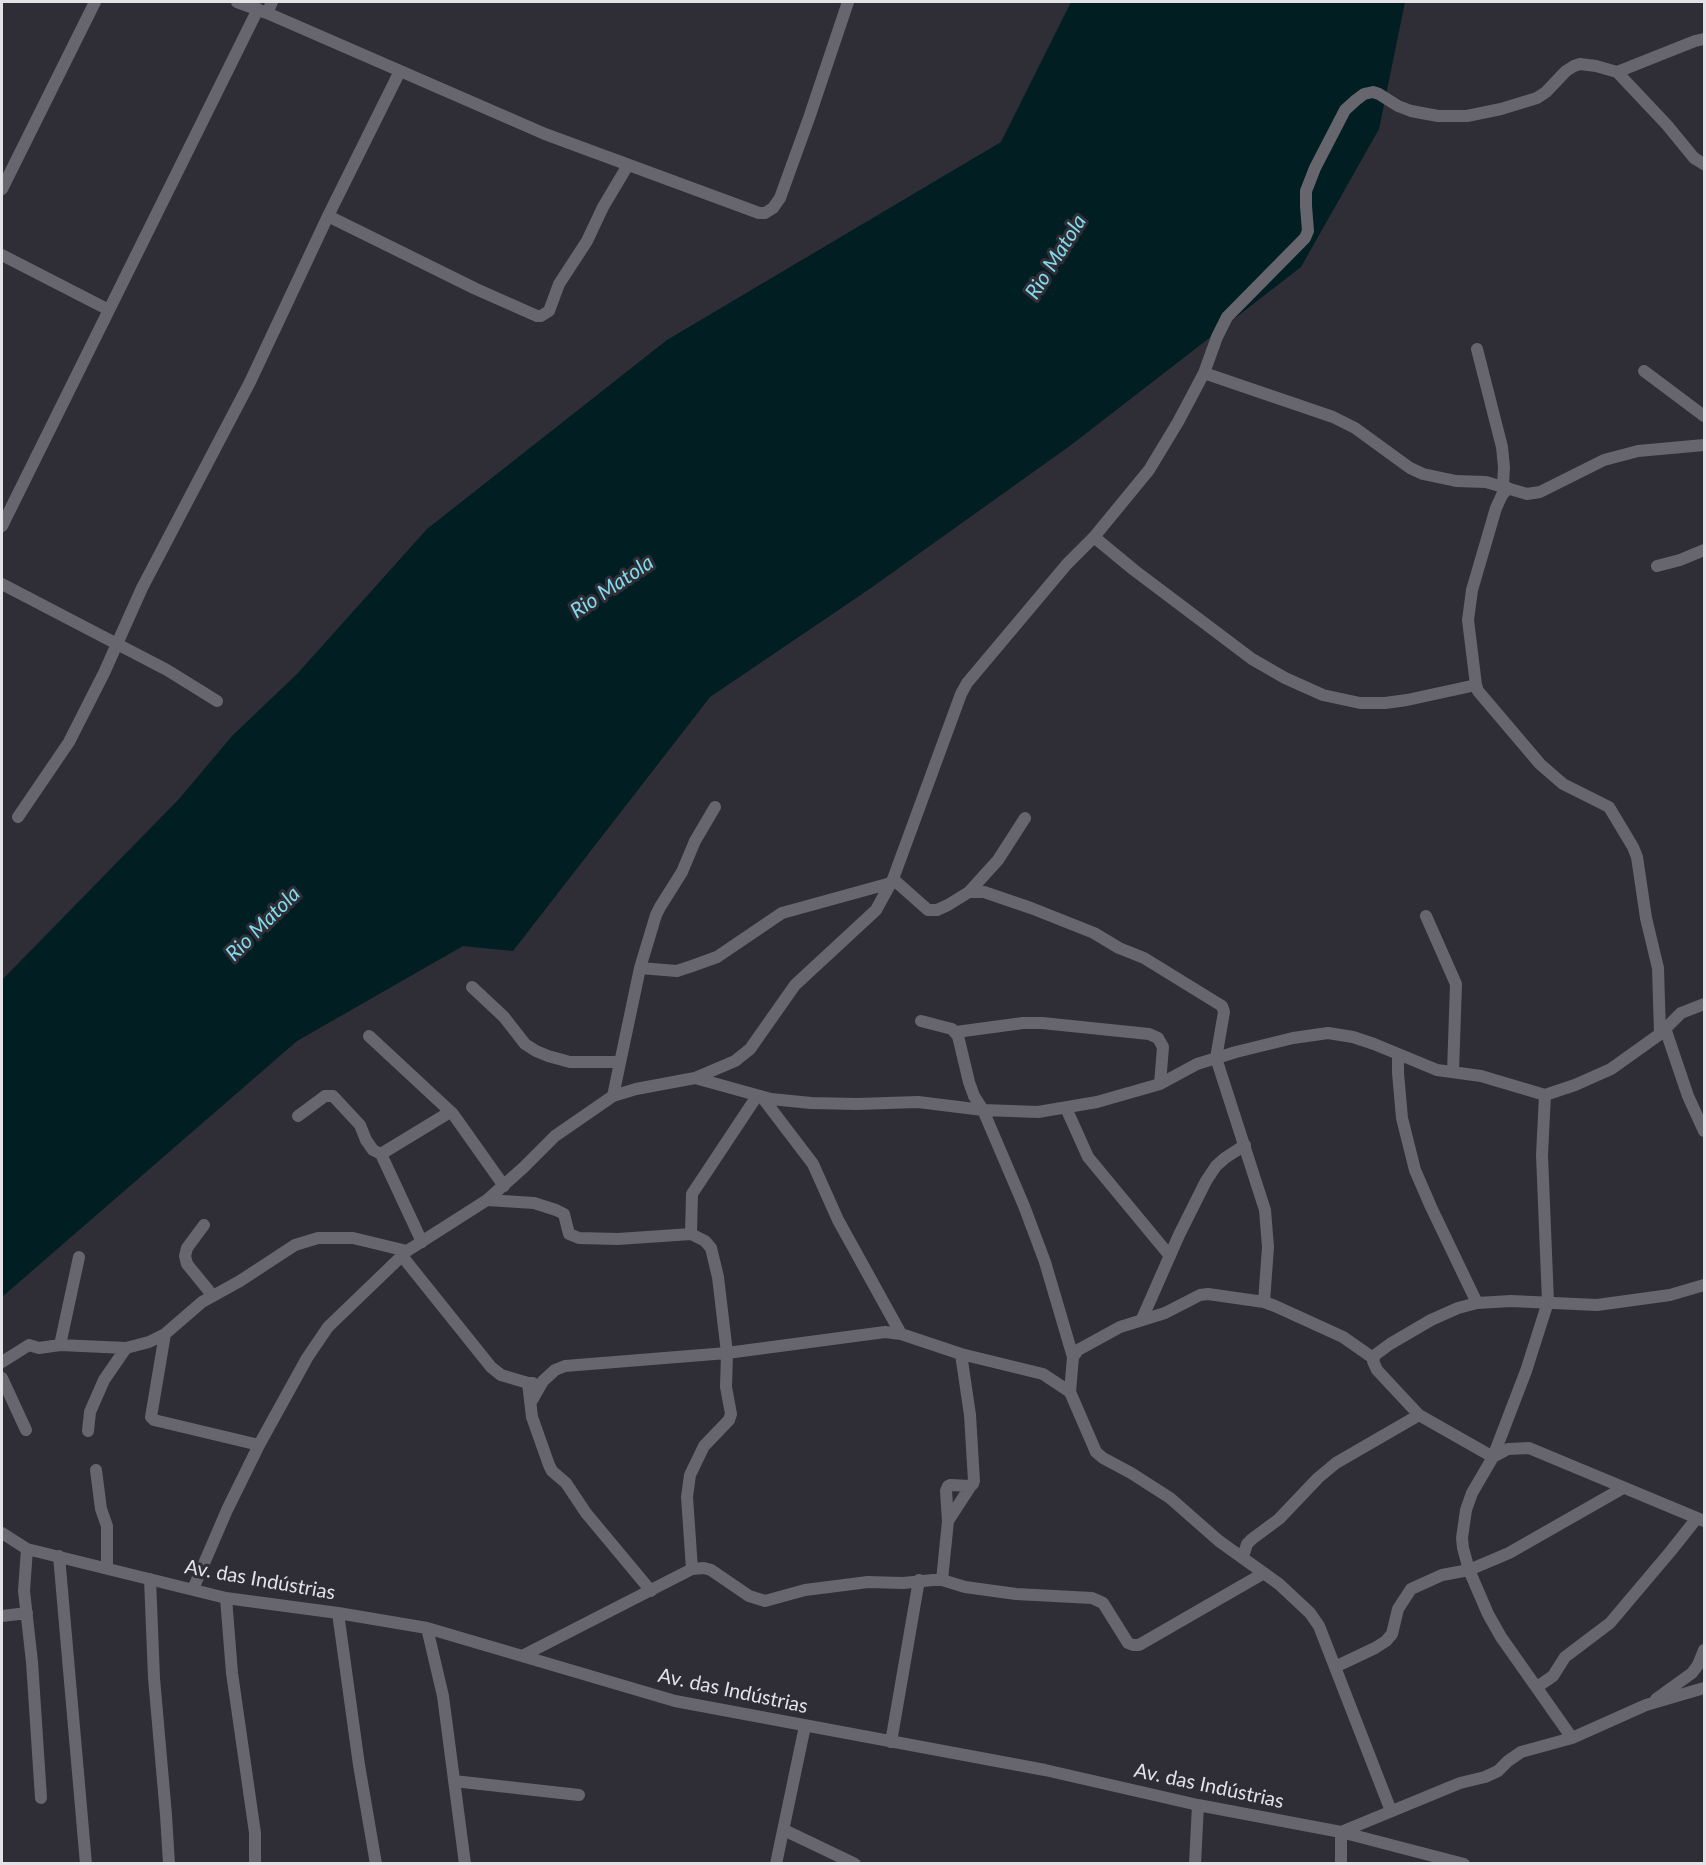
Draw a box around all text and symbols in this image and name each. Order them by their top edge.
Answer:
water label: Rio Matola [1020,210,1092,304]
water label: Rio Matola [566,550,658,624]
water label: Rio Matola [221,882,305,966]
street label: Av. das Indústrias [183,1555,337,1605]
street label: Av. das Indústrias [656,1663,810,1719]
street label: Av. das Indústrias [1132,1758,1286,1814]

